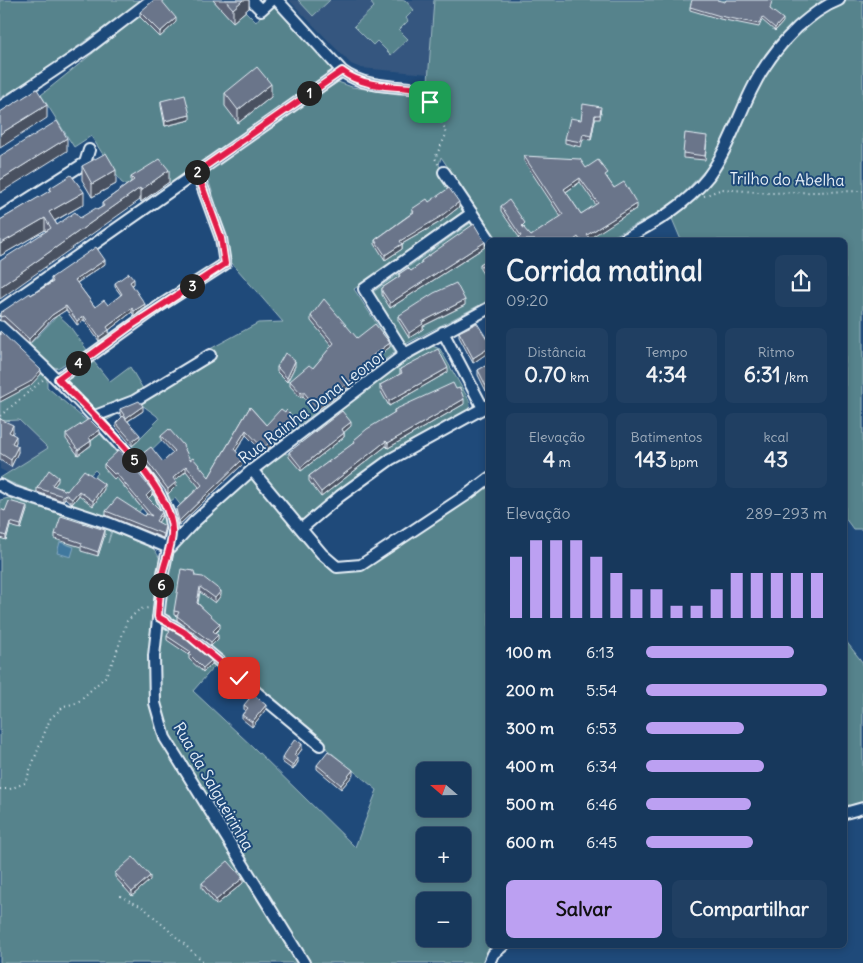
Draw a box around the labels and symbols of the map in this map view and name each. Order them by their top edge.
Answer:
pin: 1 [296,80,322,106]
pin [409,81,451,123]
pin: 2 [184,160,210,184]
street label: Trilho do Abelha [729,168,845,190]
pin: 3 [180,274,204,298]
street label: Rua Rainha Dona Leonor [234,344,390,468]
pin: 4 [66,350,90,376]
pin: 5 [122,448,146,472]
pin: 6 [148,572,174,598]
pin [218,657,260,699]
street label: Rua da Salgueirinha [169,718,259,854]
north arrow [416,762,471,818]

